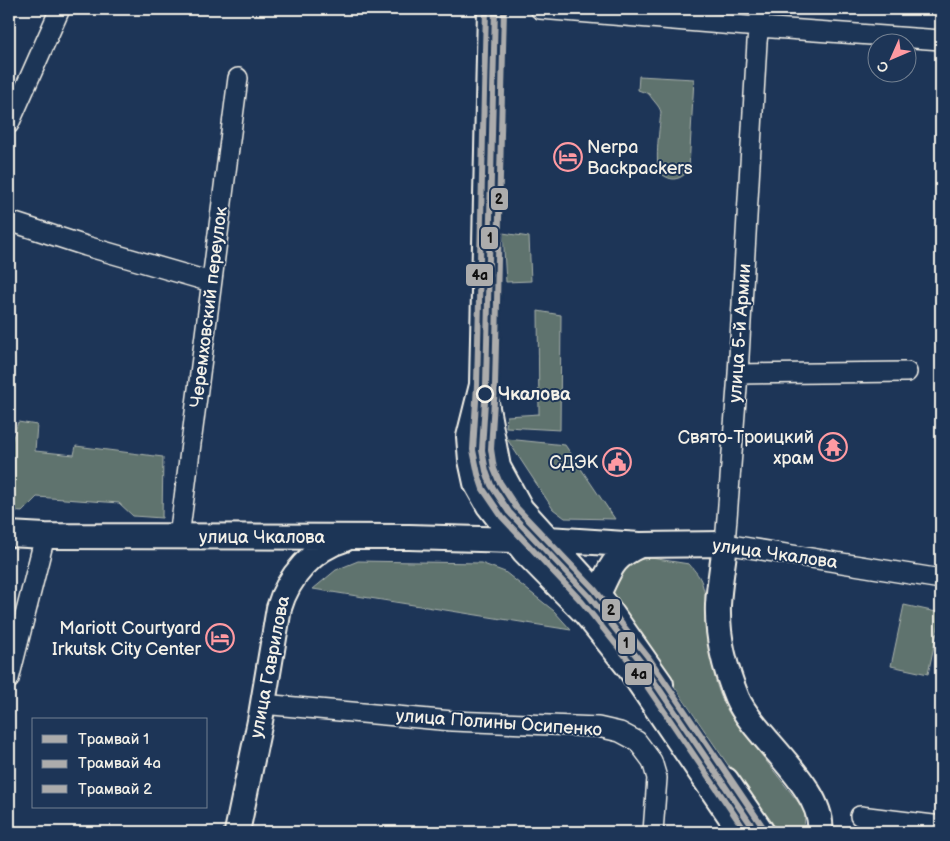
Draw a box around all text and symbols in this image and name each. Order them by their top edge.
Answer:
north arrow [868,32,918,82]
text: С [874,57,893,76]
place label: Nerpa Backpackers [587,137,693,179]
hotel icon: Nerpa Backpackers [553,142,583,172]
line badge: 2 [490,187,509,211]
text: 2 [495,191,504,208]
street label: Черемховский переулок [186,205,232,409]
line badge: 1 [480,226,499,250]
text: 1 [487,230,493,247]
line badge: 4a [465,263,494,287]
street label: улица 5-й Армии [725,263,755,403]
text: 4a [472,267,488,284]
place label: Чкалова [498,384,571,405]
marker: Чкалова [476,385,494,403]
place label: Свято-Троицкий храм [678,427,814,469]
temple icon: Свято-Троицкий храм [818,432,848,462]
public building icon: СДЭК [602,447,632,477]
place label: СДЭК [549,452,598,473]
street label: улица Чкалова [199,527,325,548]
street label: улица Чкалова [711,535,839,573]
street label: улица Гаврилова [246,594,294,740]
line badge: 2 [601,598,621,622]
text: 2 [607,602,616,619]
place label: Mariott Courtyard Irkutsk City Center [52,618,201,660]
hotel icon: Mariott Courtyard Irkutsk City Center [205,623,235,653]
line badge: 1 [617,631,636,655]
text: 1 [623,635,629,652]
line badge: 4a [624,662,653,686]
text: 4a [631,666,647,683]
street label: улица Полины Осипенко [395,705,603,741]
legend [32,718,208,808]
text: Трамвай 1 [78,730,149,749]
text: Трамвай 4a [78,754,161,773]
text: Трамвай 2 [78,780,152,799]

